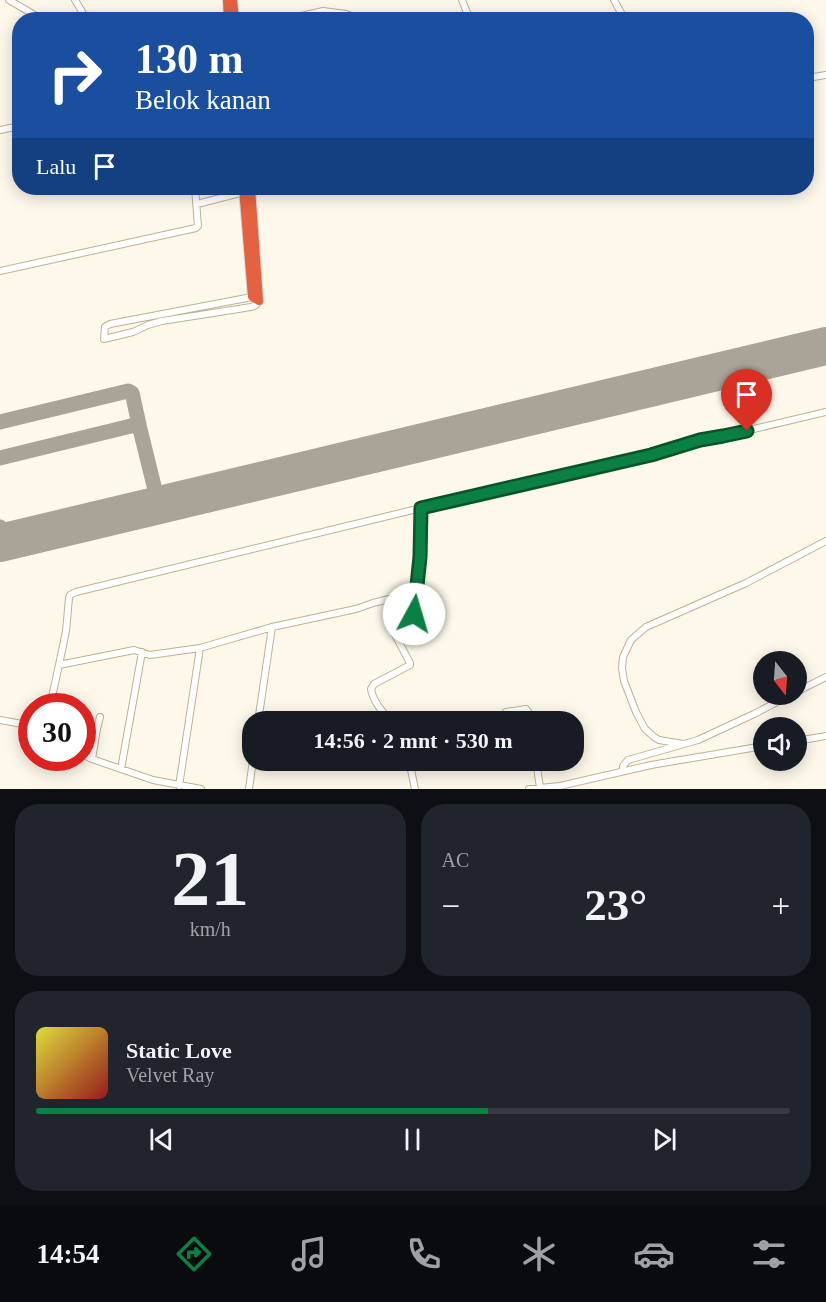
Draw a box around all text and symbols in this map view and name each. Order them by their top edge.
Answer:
icon: right [36,36,114,114]
text: 130 m [135,36,244,82]
text: Belok kanan [135,85,271,115]
icon: arrive [88,150,121,183]
text: Lalu [36,154,76,179]
pin [721,369,772,431]
icon: arrive [730,378,763,411]
position arrow [382,582,446,646]
north arrow [753,651,807,705]
map controls [753,651,807,771]
speed limit sign: 30 [18,693,96,771]
button: sound [753,717,807,771]
text: 14:56 · 2 mnt · 530 m [313,728,513,753]
text: 21 [171,835,249,922]
text: AC [442,849,469,871]
text: 23° [584,880,647,930]
text: − [442,888,460,924]
text: + [771,888,790,924]
text: km/h [190,918,231,940]
text: Static Love [126,1038,232,1063]
text: Velvet Ray [126,1064,214,1086]
icon: previous [145,1123,178,1156]
icon: pause [396,1123,429,1156]
icon: next [648,1123,681,1156]
icon: directions [173,1233,215,1275]
icon: music [288,1233,330,1275]
icon: phone [403,1233,445,1275]
icon: climate [518,1233,560,1275]
icon: car [633,1233,675,1275]
icon: filters [748,1233,790,1275]
text: 14:54 [37,1239,100,1269]

